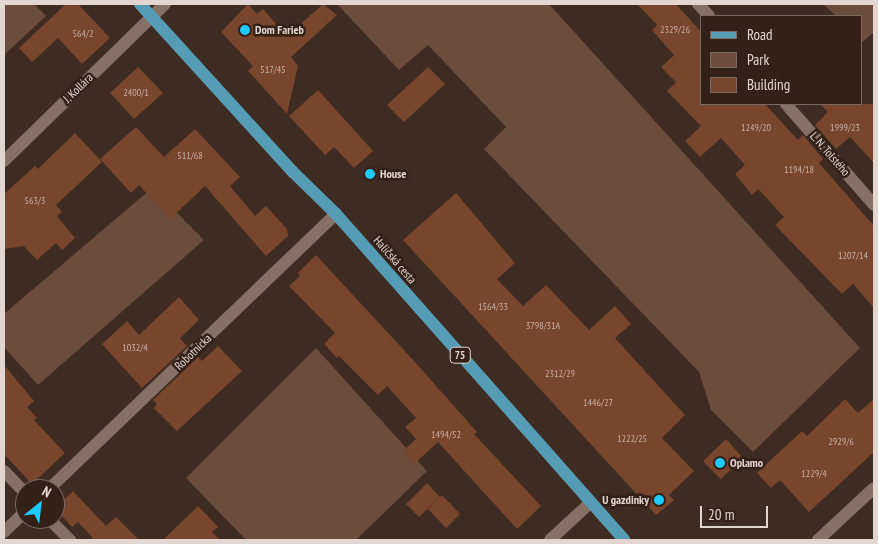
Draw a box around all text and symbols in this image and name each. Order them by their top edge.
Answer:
legend [700,15,863,105]
place label: Dom Farieb [255,23,304,37]
marker: Dom Farieb [239,24,251,36]
house number: 2329/26 [660,24,690,36]
text: Road [747,25,773,44]
house number: 564/2 [73,28,93,40]
text: Park [747,50,769,69]
house number: 517/45 [260,64,286,76]
street label: J. Kollára [60,70,96,106]
text: Building [747,75,790,94]
house number: 2400/1 [123,87,149,99]
house number: 1249/20 [741,122,771,134]
house number: 1999/23 [830,122,860,134]
street label: L. N. Tolstého [806,128,854,180]
house number: 511/68 [177,150,203,162]
house number: 1194/18 [784,164,814,176]
place label: House [380,167,406,181]
marker: House [364,168,376,180]
house number: 563/3 [25,195,45,207]
street label: Haličská cesta [370,233,420,287]
house number: 1207/14 [838,250,868,262]
house number: 1564/33 [478,301,508,313]
house number: 3798/31A [526,320,560,332]
street label: Robotnícka [172,331,214,373]
house number: 1032/4 [122,342,148,354]
road number: 75 [449,346,471,364]
house number: 2312/29 [545,368,575,380]
house number: 1446/27 [583,397,613,409]
house number: 1494/52 [431,429,461,441]
house number: 1222/25 [617,433,647,445]
house number: 2929/6 [828,436,854,448]
place label: Oplamo [730,456,763,470]
marker: Oplamo [714,457,726,469]
house number: 1229/4 [801,468,827,480]
north arrow [15,479,65,529]
text: N [39,482,54,501]
place label: U gazdinky [602,493,649,507]
marker: U gazdinky [653,494,665,506]
scale bar [703,496,770,528]
text: 20 m [708,505,734,524]

